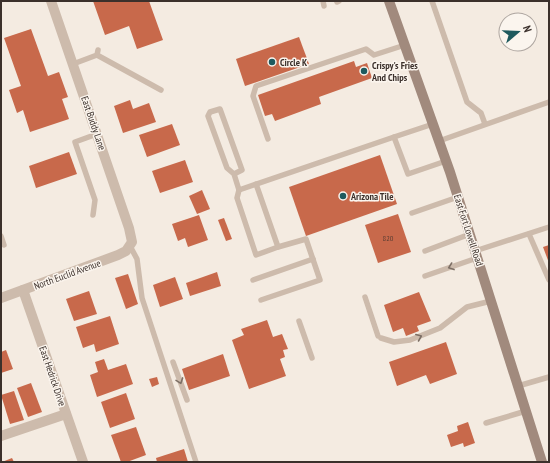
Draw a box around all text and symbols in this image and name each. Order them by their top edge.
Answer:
north arrow [498,12,538,52]
text: N [520,24,535,34]
place label: Circle K [280,56,308,69]
marker: Circle K [267,57,277,67]
place label: Crispy's Fries And Chips [371,59,418,84]
marker: Crispy's Fries And Chips [359,66,369,76]
street label: East Buddy Lane [78,94,109,152]
place label: Arizona Tile [350,190,393,203]
marker: Arizona Tile [338,191,348,201]
street label: East Fort Lowell Road [451,193,486,268]
house number: 820 [383,233,394,243]
street label: North Euclid Avenue [32,256,102,293]
one-way arrow [448,262,455,270]
one-way arrow [415,333,422,341]
street label: East Hedrick Drive [36,344,69,408]
one-way arrow [175,377,183,384]

